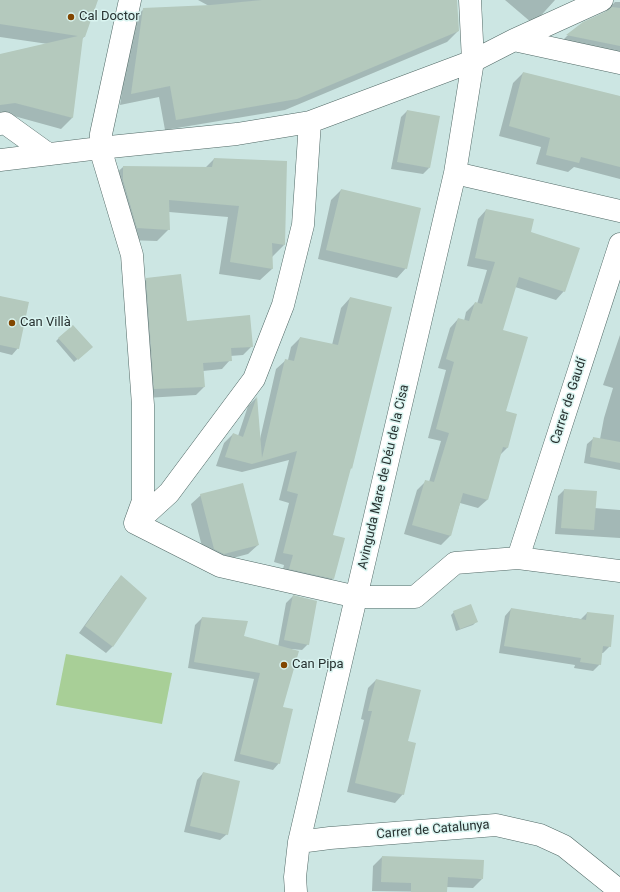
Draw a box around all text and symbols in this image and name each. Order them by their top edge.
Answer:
place label: Cal Doctor [79,9,140,25]
marker: Cal Doctor [66,12,76,22]
place label: Can Villà [20,315,71,331]
marker: Can Villà [7,318,17,328]
street label: Carrer de Gaudí [548,356,590,446]
street label: Avinguda Mare de Déu de la Cisa [355,383,413,571]
place label: Can Pipa [292,657,344,673]
marker: Can Pipa [279,660,289,670]
street label: Carrer de Catalunya [376,817,490,843]

